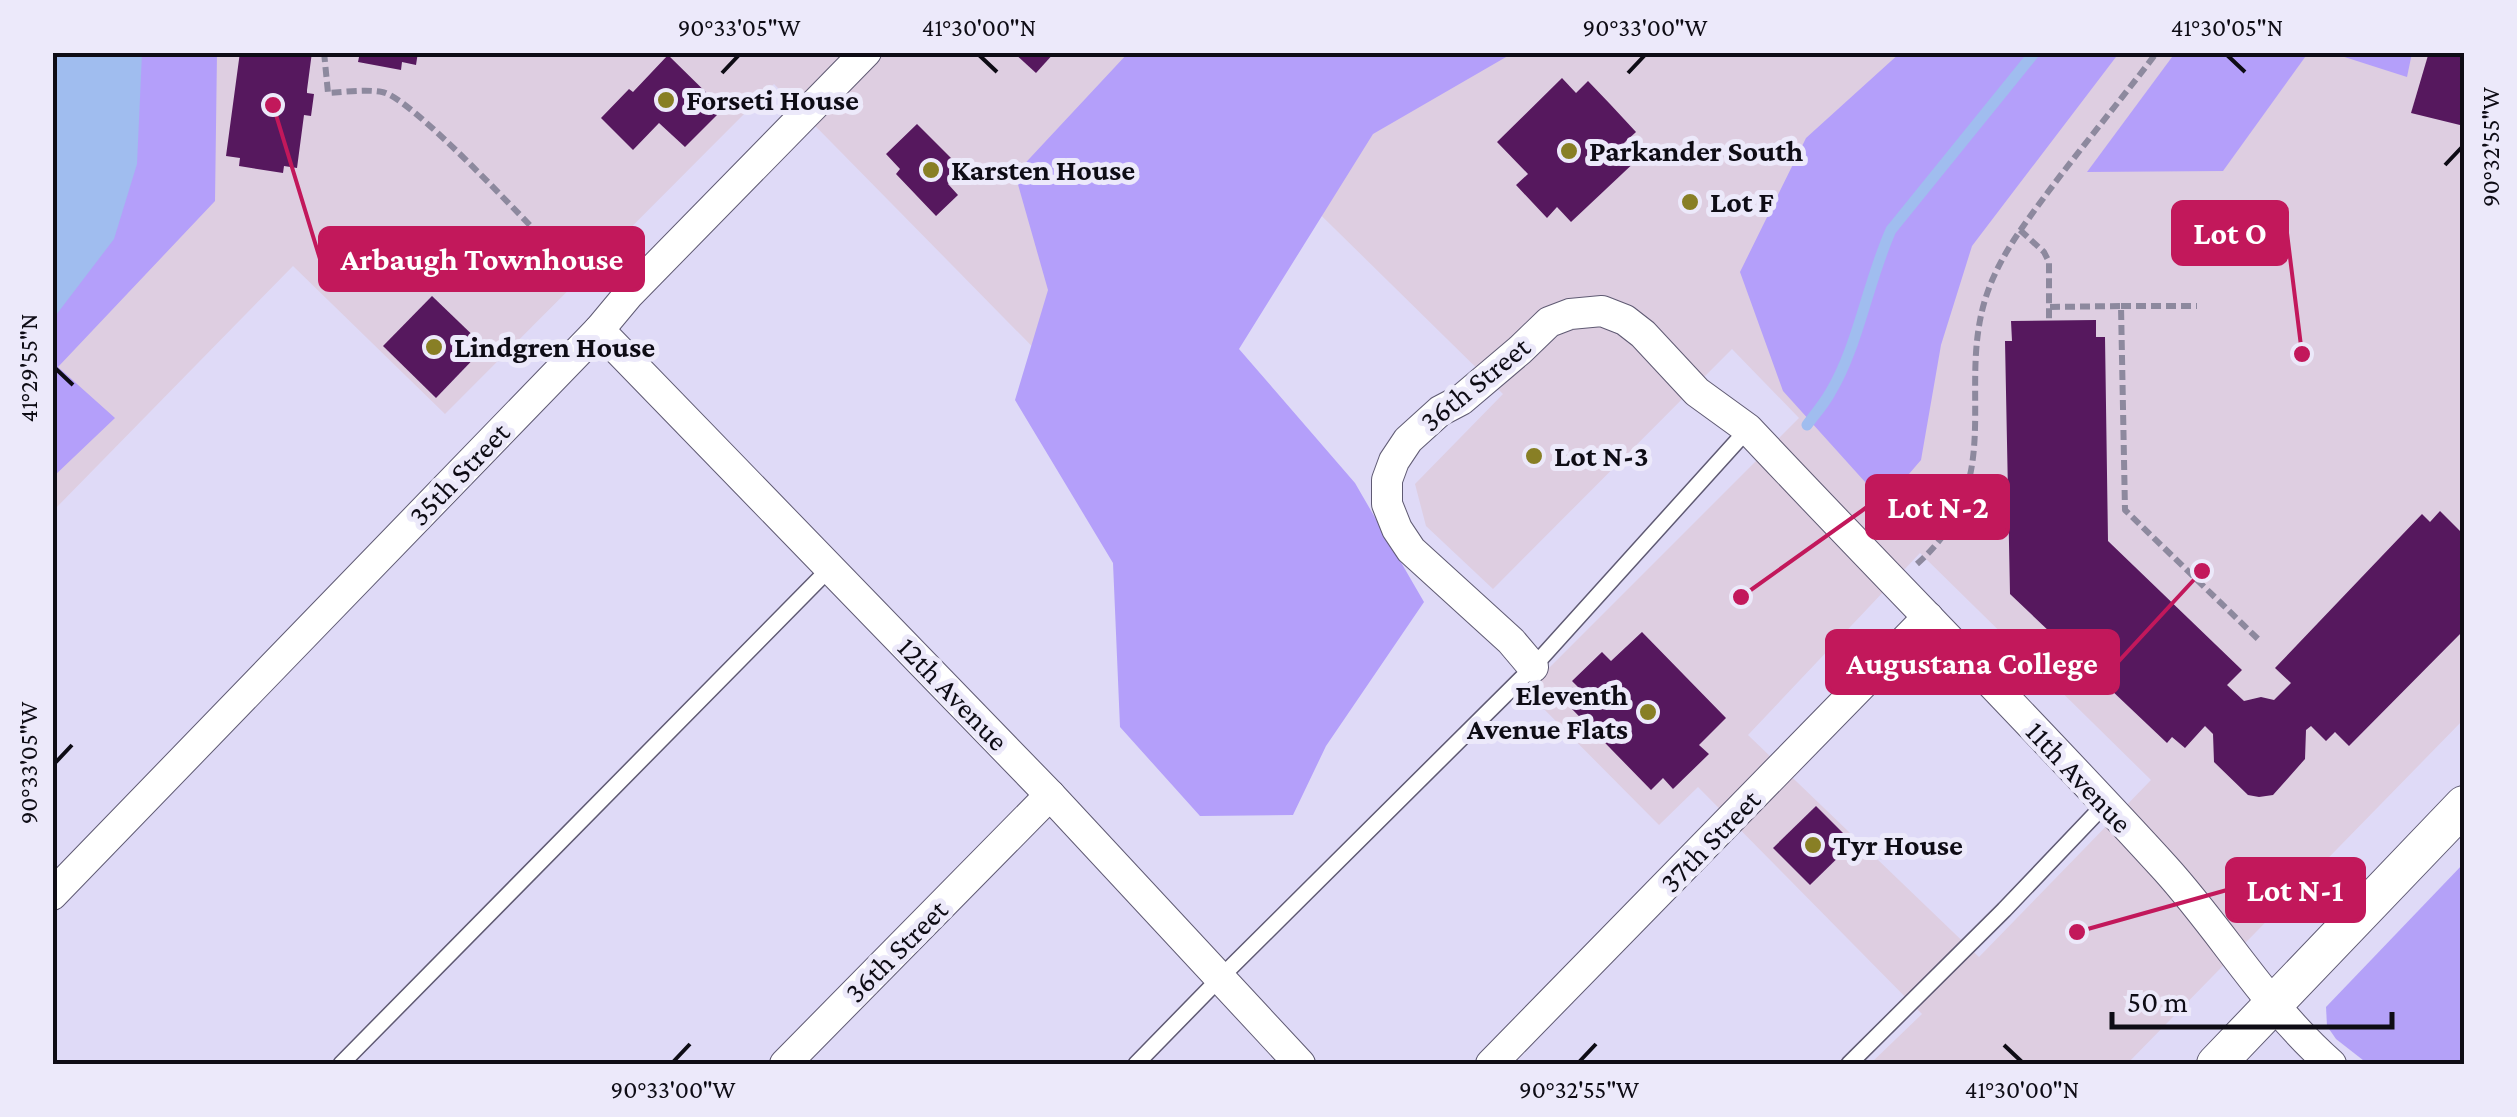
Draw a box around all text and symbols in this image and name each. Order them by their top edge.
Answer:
text: 90°33'05"W [678,14,800,41]
text: 41°30'00"N [922,14,1036,41]
text: 90°33'00"W [1583,14,1707,41]
text: 41°30'05"N [2171,14,2283,41]
place label: Forseti House [686,83,859,116]
text: 90°32'55"W [2477,87,2504,207]
marker: Forseti House [655,89,677,111]
place label: Parkander South [1589,134,1803,167]
marker: Parkander South [1558,140,1580,162]
place label: Karsten House [951,153,1135,186]
marker: Karsten House [920,159,942,181]
place label: Lot F [1710,185,1774,218]
marker: Lot F [1679,191,1701,213]
callout: Lot O [2173,202,2287,264]
text: Lot O [2193,215,2267,251]
callout: Arbaugh Townhouse [320,228,643,290]
text: Arbaugh Townhouse [340,241,624,277]
text: 41°29'55"N [15,314,42,422]
street label: 36th Street [1413,329,1537,438]
place label: Lindgren House [454,330,655,363]
marker: Lindgren House [423,336,445,358]
street label: 35th Street [402,415,516,532]
place label: Lot N-3 [1554,439,1649,472]
marker: Lot N-3 [1523,445,1545,467]
callout: Lot N-2 [1867,476,2008,538]
text: Lot N-2 [1887,489,1989,525]
street label: 12th Avenue [891,630,1015,757]
callout: Augustana College [1827,631,2118,693]
text: Augustana College [1845,645,2098,681]
place label: Eleventh Avenue Flats [1466,678,1628,745]
marker: Eleventh Avenue Flats [1637,701,1659,723]
text: 90°33'05"W [15,702,42,824]
street label: 11th Avenue [2020,714,2139,839]
street label: 37th Street [1653,782,1767,899]
place label: Tyr House [1833,828,1963,861]
marker: Tyr House [1802,834,1824,856]
callout: Lot N-1 [2227,859,2364,921]
text: Lot N-1 [2246,872,2344,908]
street label: 36th Street [838,892,954,1009]
scale bar [2112,967,2392,1029]
text: 50 m [2127,985,2188,1018]
text: 90°33'00"W [611,1076,735,1103]
text: 90°32'55"W [1519,1076,1639,1103]
text: 41°30'00"N [1965,1076,2079,1103]

